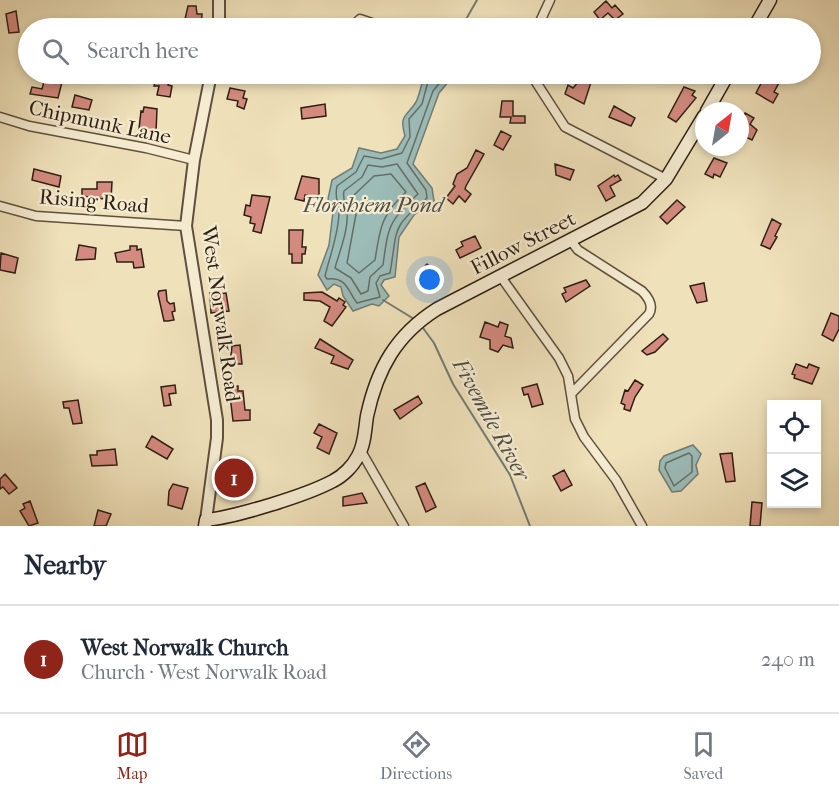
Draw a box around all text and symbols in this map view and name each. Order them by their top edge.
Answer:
search box [18,18,821,84]
icon: search [39,35,72,68]
text: Search here [87,38,199,64]
street label: Chipmunk Lane [27,95,173,149]
north arrow [695,102,749,156]
street label: Rising Road [38,184,150,218]
water label: Florshiem Pond [302,192,446,218]
street label: Fillow Street [466,206,580,280]
street label: West Norwalk Road [197,223,245,404]
your location [415,265,444,294]
water label: Fivemile River [446,353,536,487]
map controls [767,400,821,508]
button: locate [767,400,821,454]
button: layers [767,454,821,508]
pin: 1 [214,456,254,500]
text: Nearby [24,550,106,581]
text: West Norwalk Church [81,635,289,661]
text: 1 [40,648,47,671]
text: 240 m [761,648,815,671]
text: Church · West Norwalk Road [81,661,327,684]
tab: Map [116,728,149,783]
tab: Directions [380,728,452,783]
tab: Saved [684,728,723,783]

